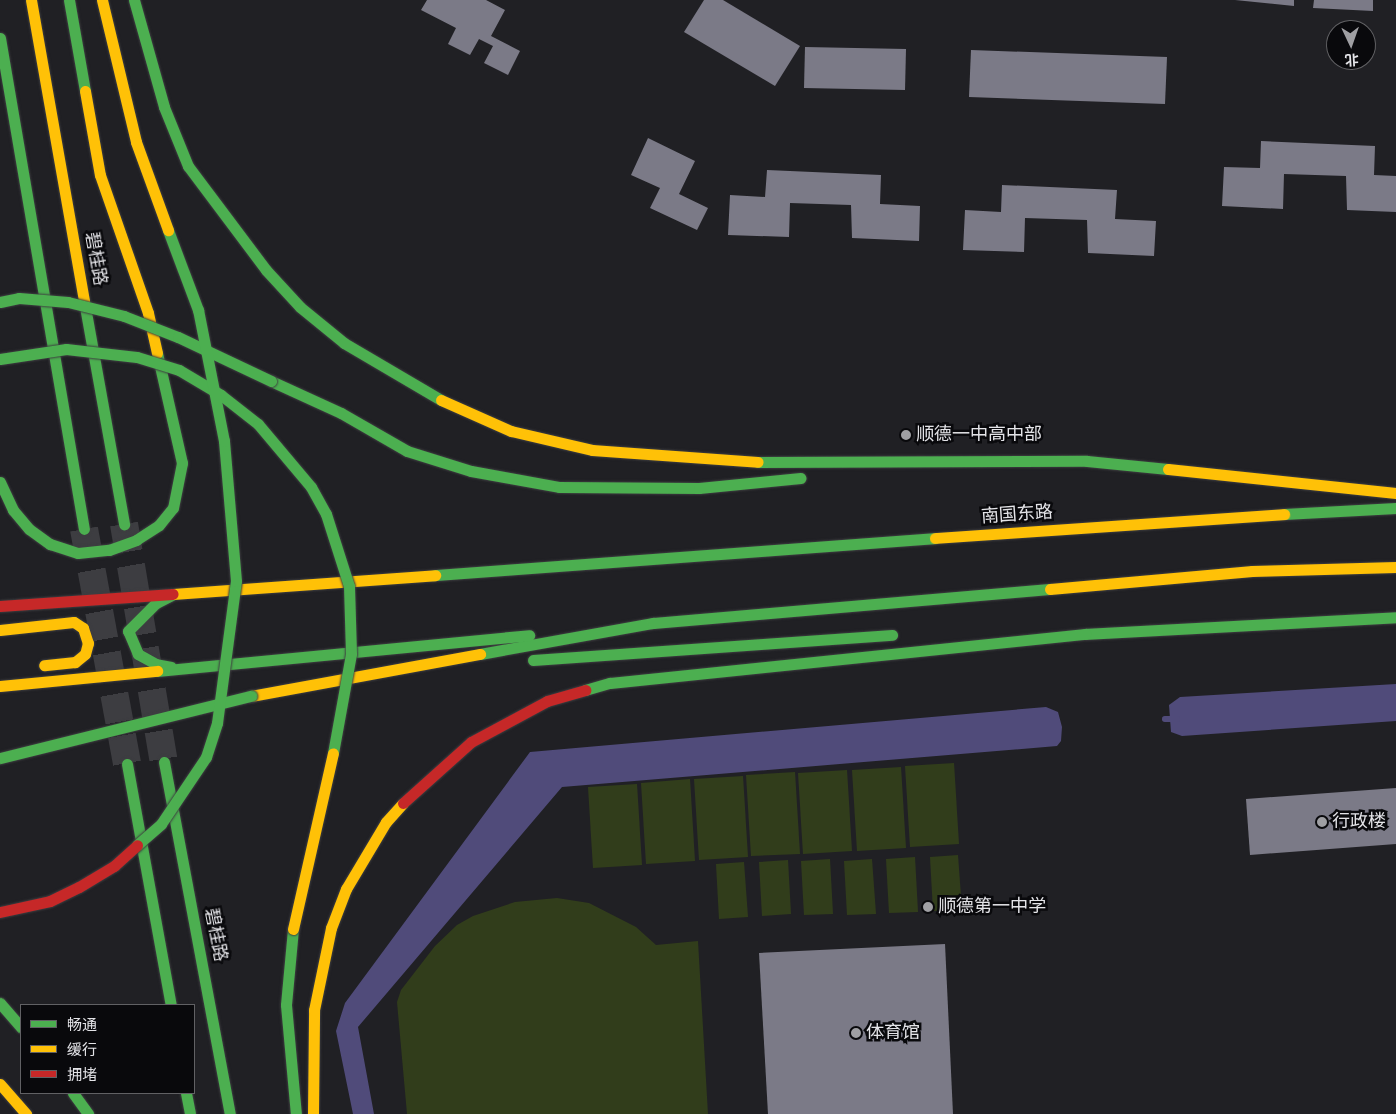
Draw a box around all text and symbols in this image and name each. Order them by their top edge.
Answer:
north arrow [1326,20,1376,70]
text: 北 [1344,52,1359,66]
street label: 碧桂路 [80,231,110,287]
place label: 顺德一中高中部 [916,424,1042,446]
marker: 顺德一中高中部 [900,429,912,441]
street label: 南国东路 [980,502,1054,528]
place label: 行政楼 [1332,811,1386,833]
marker: 行政楼 [1316,816,1328,828]
place label: 顺德第一中学 [938,896,1046,918]
marker: 顺德第一中学 [922,901,934,913]
street label: 碧桂路 [199,906,231,964]
legend [20,1004,195,1094]
text: 畅通 [67,1018,97,1033]
place label: 体育馆 [866,1022,920,1044]
marker: 体育馆 [850,1027,862,1039]
text: 缓行 [67,1043,97,1058]
text: 拥堵 [67,1068,97,1083]

